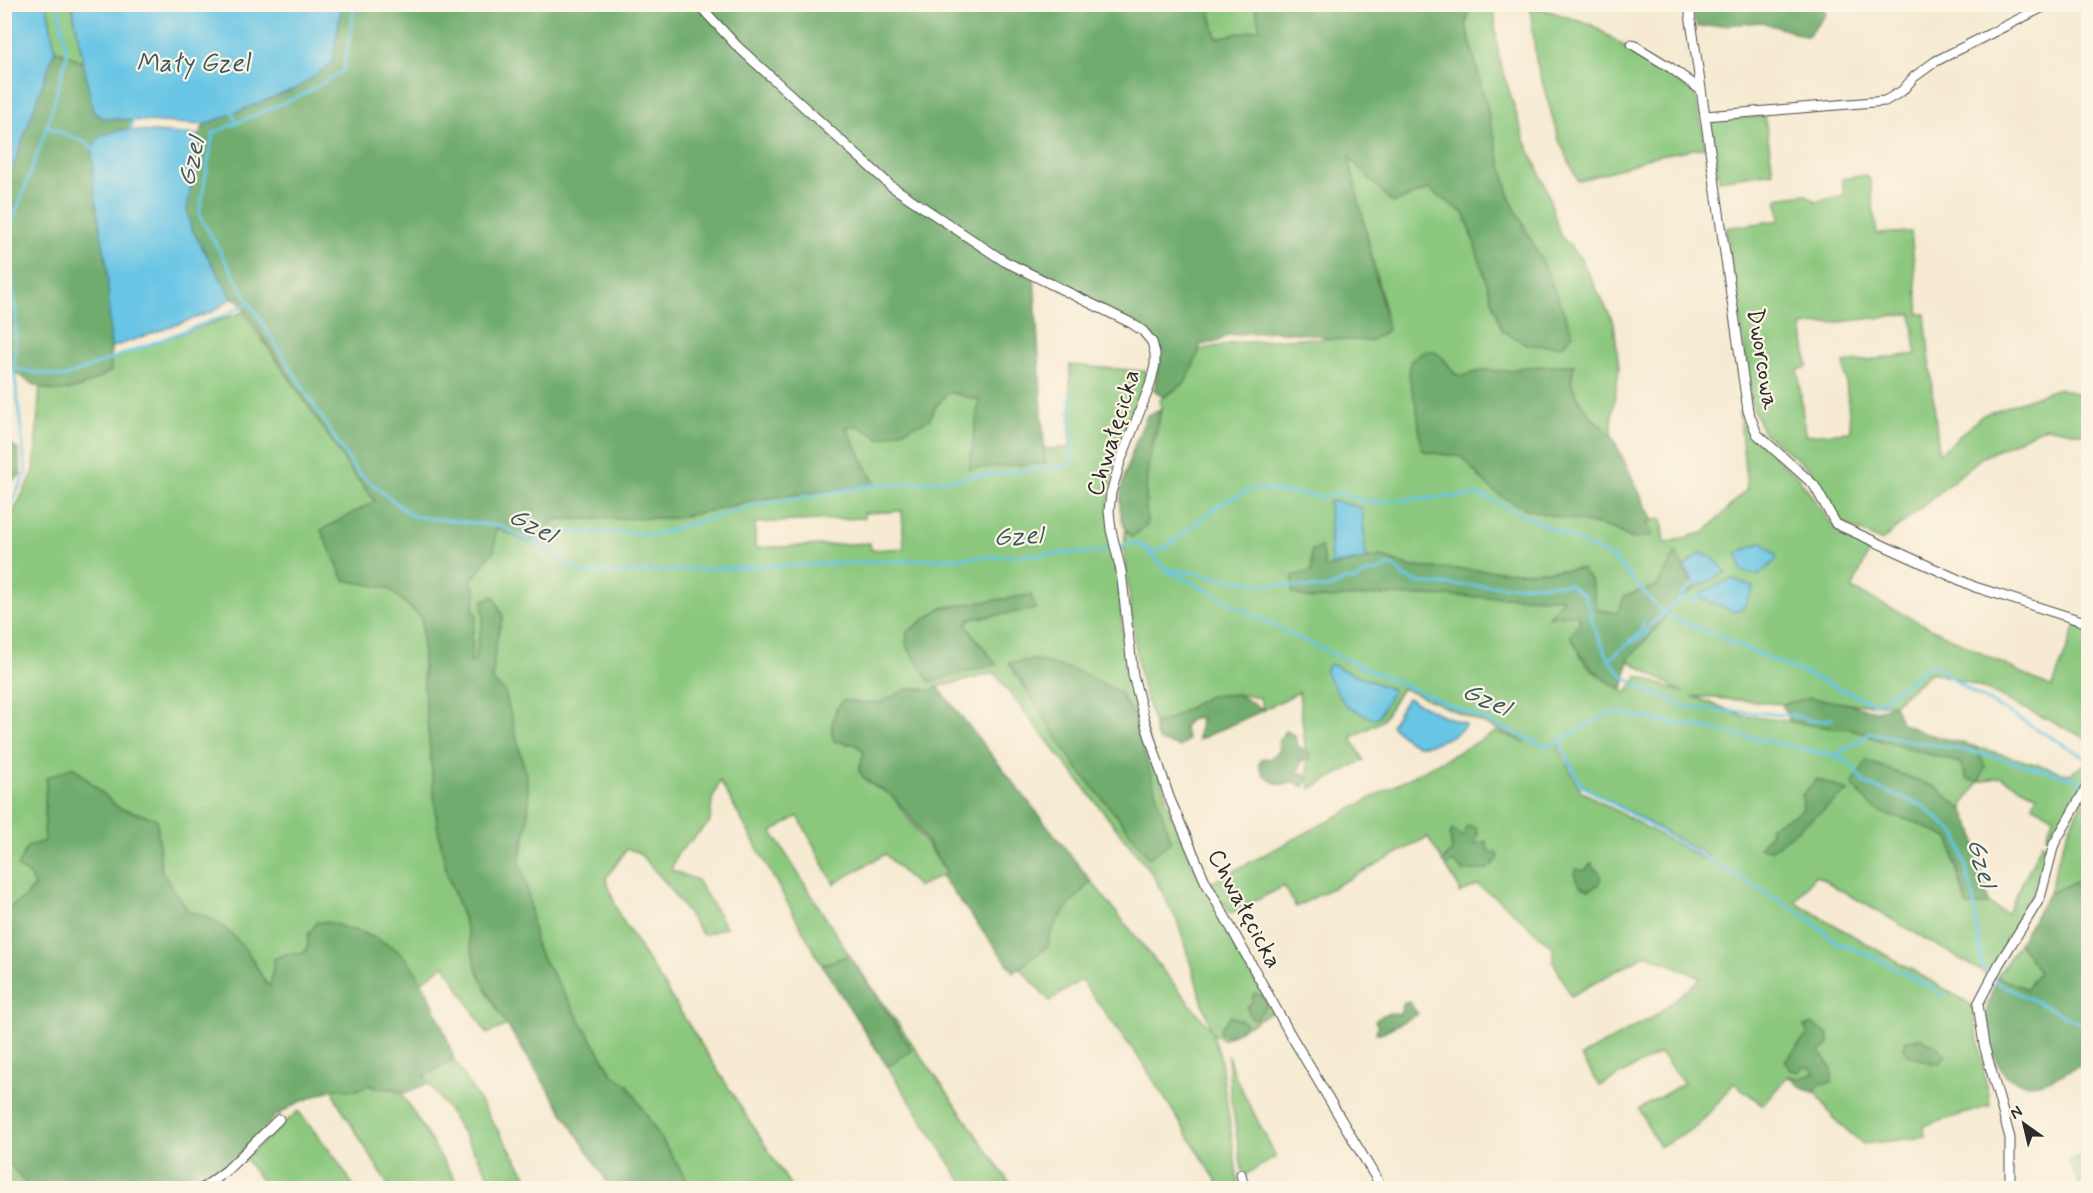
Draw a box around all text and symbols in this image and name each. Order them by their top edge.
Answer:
water label: Mały Gzel [136,47,252,81]
water label: Gzel [170,131,215,190]
street label: Dworcowa [1739,306,1785,412]
street label: Chwałęcicka [1080,366,1148,500]
water label: Gzel [502,500,565,554]
water label: Gzel [993,519,1047,555]
water label: Gzel [1457,674,1519,727]
water label: Gzel [1958,835,2005,895]
street label: Chwałęcicka [1200,844,1288,974]
north arrow [1994,1094,2054,1154]
text: N [2006,1101,2027,1124]

